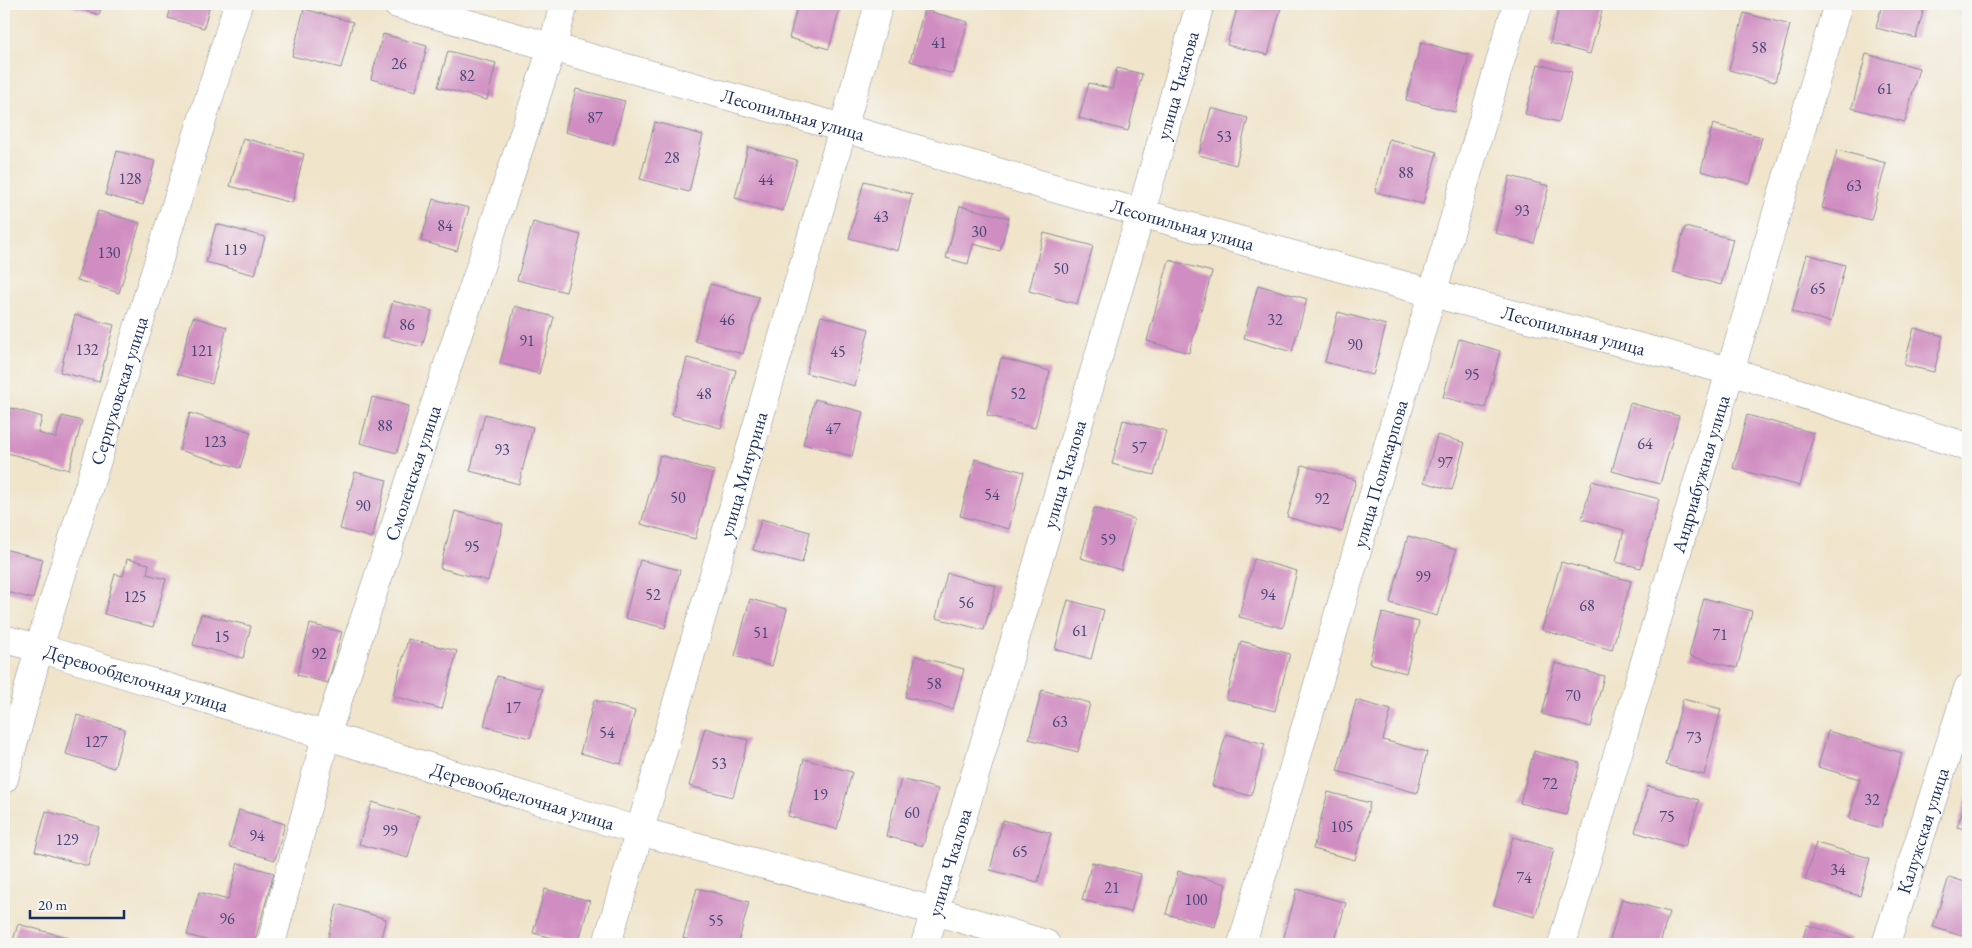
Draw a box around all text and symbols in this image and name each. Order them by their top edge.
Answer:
street label: улица Чкалова [1150,28,1204,142]
house number: 41 [931,32,947,53]
house number: 58 [1751,37,1767,58]
house number: 26 [391,53,407,74]
house number: 82 [459,65,475,86]
house number: 61 [1877,78,1893,99]
street label: Лесопильная улица [718,82,868,146]
house number: 87 [587,107,603,128]
house number: 53 [1216,126,1232,147]
house number: 28 [664,147,680,168]
house number: 88 [1398,162,1414,183]
house number: 128 [118,168,142,189]
house number: 44 [758,169,774,190]
house number: 63 [1846,175,1862,196]
street label: Лесопильная улица [1108,193,1258,256]
house number: 93 [1514,200,1530,221]
house number: 43 [873,206,889,227]
house number: 84 [437,215,453,236]
house number: 30 [971,221,987,242]
house number: 119 [223,239,247,260]
house number: 130 [97,242,121,263]
house number: 50 [1053,258,1069,279]
house number: 65 [1810,278,1826,299]
street label: Лесопильная улица [1499,299,1649,361]
house number: 46 [719,309,735,330]
house number: 32 [1267,309,1283,330]
street label: Серпуховская улица [84,313,153,468]
house number: 86 [399,314,415,335]
house number: 91 [519,330,535,351]
house number: 90 [1347,334,1363,355]
house number: 132 [75,339,99,360]
house number: 121 [190,340,214,361]
house number: 45 [830,341,846,362]
house number: 95 [1464,364,1480,385]
house number: 48 [696,383,712,404]
house number: 52 [1010,383,1026,404]
street label: Андриабужная улица [1665,392,1735,557]
street label: улица Поликарпова [1346,396,1413,551]
street label: Смоленская улица [378,402,446,544]
street label: улица Мичурина [713,408,773,540]
house number: 88 [377,415,393,436]
street label: улица Чкалова [1036,417,1092,531]
house number: 47 [825,418,841,439]
house number: 123 [203,431,227,452]
house number: 64 [1637,433,1653,454]
house number: 57 [1131,437,1147,458]
house number: 93 [494,439,510,460]
house number: 97 [1437,452,1453,473]
house number: 54 [984,484,1000,505]
house number: 50 [670,487,686,508]
house number: 92 [1314,488,1330,509]
house number: 90 [355,495,371,516]
house number: 59 [1100,529,1116,550]
house number: 95 [464,536,480,557]
house number: 99 [1415,566,1431,587]
house number: 52 [645,584,661,605]
house number: 94 [1260,584,1276,605]
house number: 125 [123,586,147,607]
house number: 56 [958,592,974,613]
house number: 68 [1579,595,1595,616]
house number: 61 [1072,620,1088,641]
house number: 51 [753,622,769,643]
house number: 71 [1712,624,1728,645]
house number: 15 [214,626,230,647]
street label: Деревообделочная улица [41,638,232,718]
house number: 92 [311,643,327,664]
house number: 58 [926,673,942,694]
house number: 70 [1565,685,1581,706]
house number: 17 [505,697,521,718]
house number: 63 [1052,711,1068,732]
house number: 54 [599,722,615,743]
house number: 73 [1686,727,1702,748]
house number: 127 [84,731,108,752]
house number: 53 [711,753,727,774]
street label: Деревообделочная улица [428,756,618,835]
street label: Калужская улица [1890,764,1954,897]
house number: 72 [1542,773,1558,794]
house number: 19 [812,784,828,805]
house number: 32 [1864,789,1880,810]
house number: 60 [904,802,920,823]
street label: улица Чкалова [921,805,977,920]
house number: 75 [1659,806,1675,827]
house number: 105 [1330,816,1354,837]
house number: 99 [382,820,398,841]
house number: 94 [249,825,265,846]
house number: 129 [55,829,79,850]
house number: 65 [1012,841,1028,862]
house number: 34 [1830,859,1846,880]
house number: 74 [1516,867,1532,888]
house number: 21 [1104,877,1120,898]
scale bar [30,888,124,920]
house number: 100 [1184,889,1208,910]
text: 20 m [38,895,67,914]
house number: 96 [219,908,235,929]
house number: 55 [708,910,724,931]

